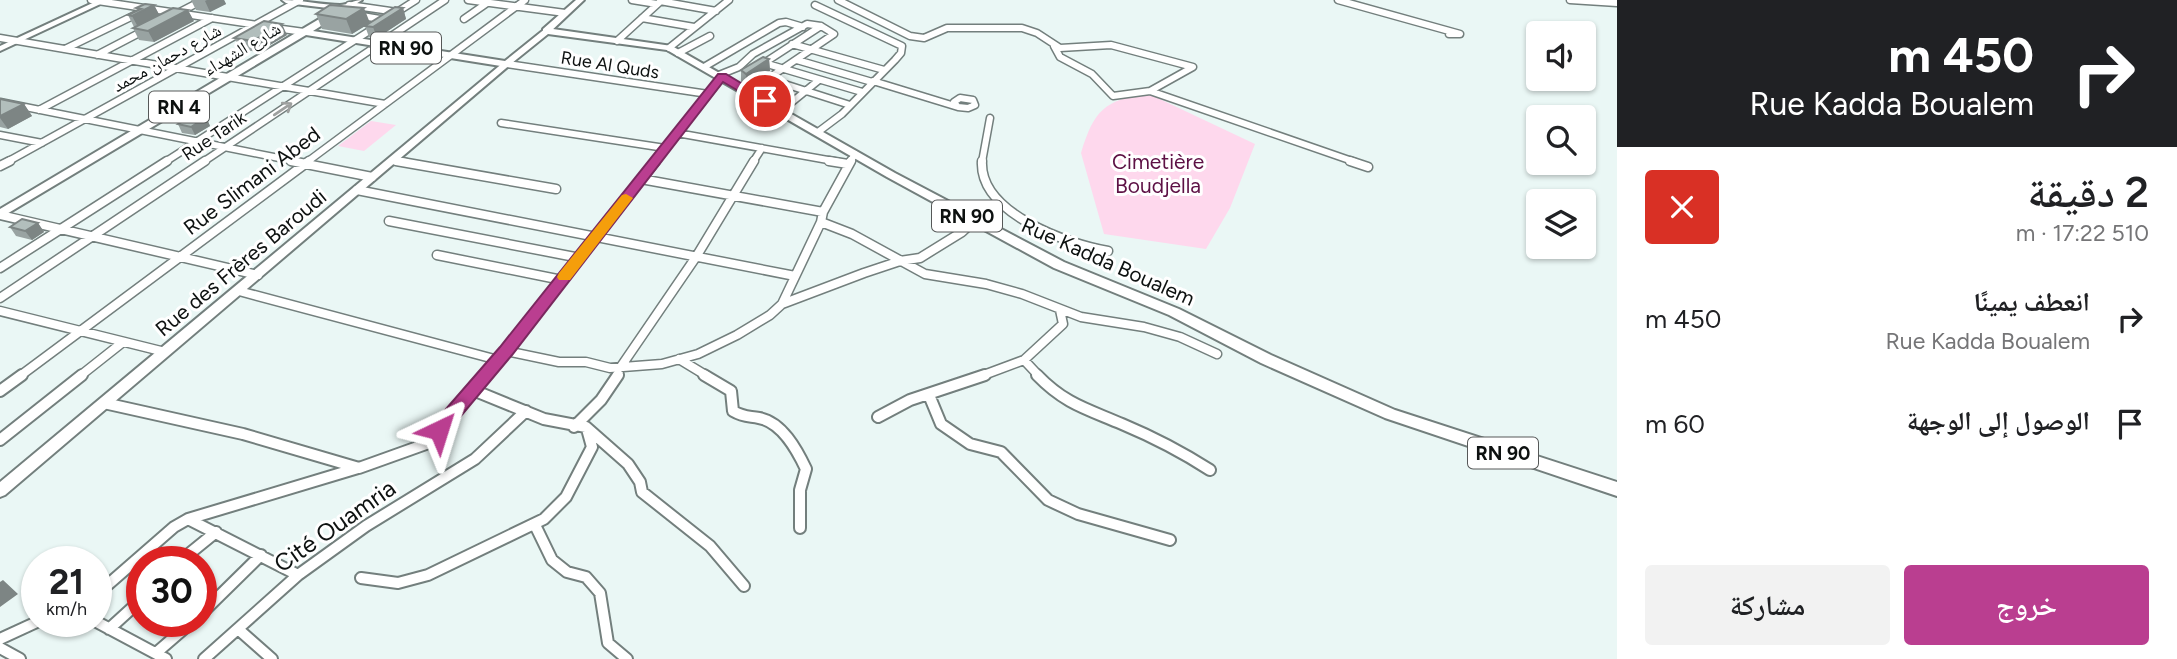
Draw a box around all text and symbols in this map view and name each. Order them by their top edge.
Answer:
street label: شارع الشهداء [199,17,285,81]
street label: شارع دحمان محمد [109,19,225,97]
map controls [1526,21,1596,259]
button: sound [1526,21,1596,91]
text: 450 m [1888,25,2034,84]
icon: right [2058,28,2149,119]
road number: RN 90 [371,32,441,64]
street label: Rue Al Quds [559,46,661,84]
pin [735,71,795,131]
icon: arrive [746,82,784,120]
text: Rue Kadda Boualem [1749,85,2034,123]
road number: RN 4 [149,92,209,122]
one-way arrow [273,102,292,116]
button: search [1526,105,1596,175]
street label: Rue Tarik [178,106,250,165]
street label: Rue Slimani Abed [178,121,325,240]
park label: Cimetière Boudjella [1112,149,1204,198]
text: 2 دقيقة [2028,167,2149,218]
button: close [1645,170,1719,244]
street label: Rue des Frères Baroudi [150,184,331,341]
button: layers [1526,189,1596,259]
road number: RN 90 [932,200,1002,232]
street label: Rue Kadda Boualem [1018,212,1199,311]
text: 510 m · 17:22 [2016,219,2149,247]
text: انعطف يمينًا [1974,286,2090,318]
icon: right [2111,300,2149,338]
text: 450 m [1645,303,1721,335]
text: Rue Kadda Boualem [1885,327,2090,355]
position arrow [402,393,476,467]
text: الوصول إلى الوجهة [1907,405,2090,437]
icon: arrive [2111,405,2149,443]
text: 60 m [1645,408,1705,440]
road number: RN 90 [1468,437,1538,468]
street label: Cité Ouamria [268,473,401,578]
speed limit sign: 30 [126,546,217,637]
text: 21 [49,561,84,603]
button: مشاركة [1645,565,1890,645]
button: خروج [1904,565,2149,645]
text: km/h [46,598,87,620]

